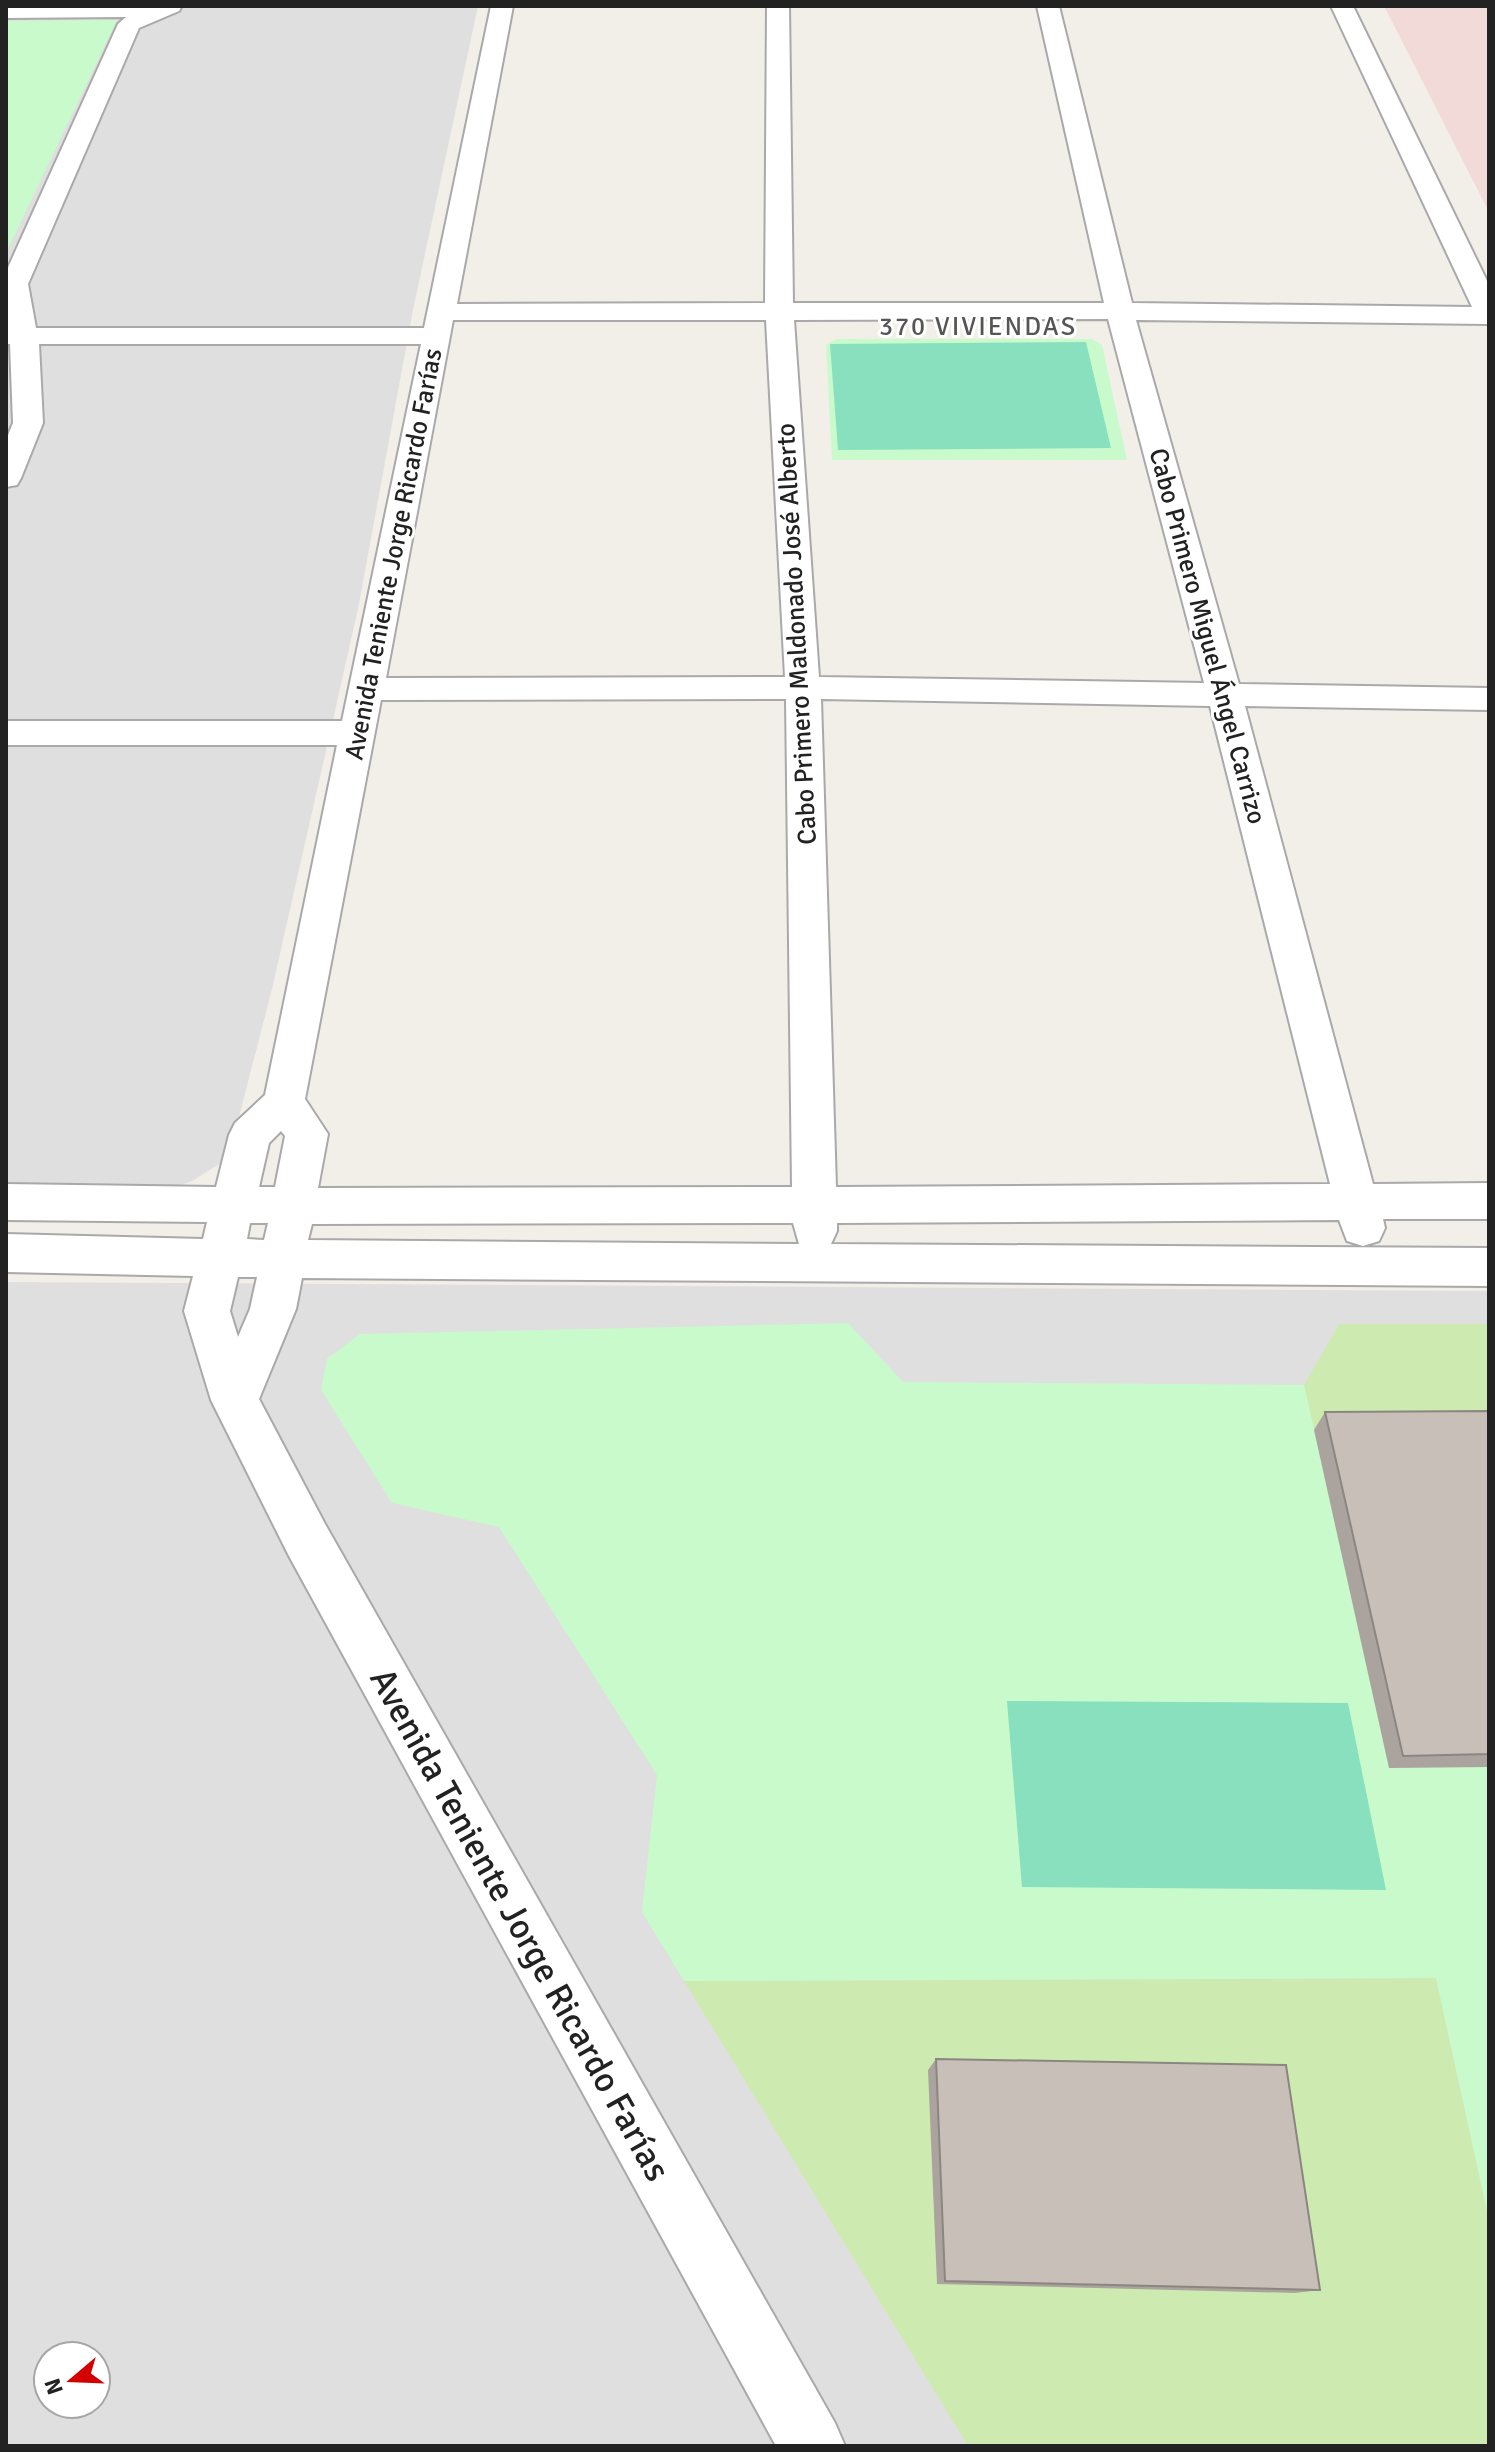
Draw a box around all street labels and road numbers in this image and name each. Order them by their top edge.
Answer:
street label: Avenida Teniente Jorge Ricardo Farías [338,346,450,763]
street label: Cabo Primero Maldonado José Alberto [770,422,824,846]
street label: Cabo Primero Miguel Ángel Carrizo [1141,445,1273,828]
street label: Avenida Teniente Jorge Ricardo Farías [360,1660,680,2189]

